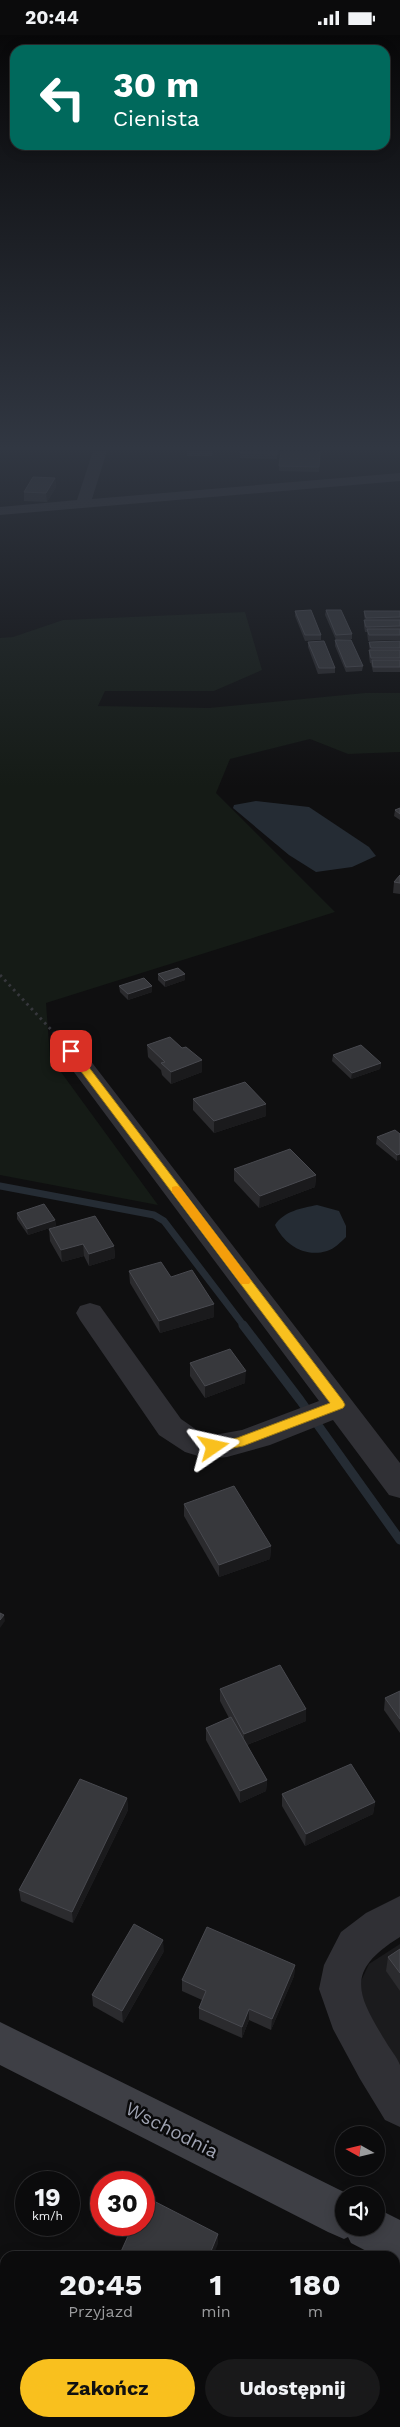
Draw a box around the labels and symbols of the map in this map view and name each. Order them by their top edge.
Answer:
pin [50,1030,92,1072]
position arrow [187,1420,239,1472]
street label: Wschodnia [122,2097,222,2163]
north arrow [335,2126,385,2176]
speed limit sign: 30 [90,2171,155,2236]

